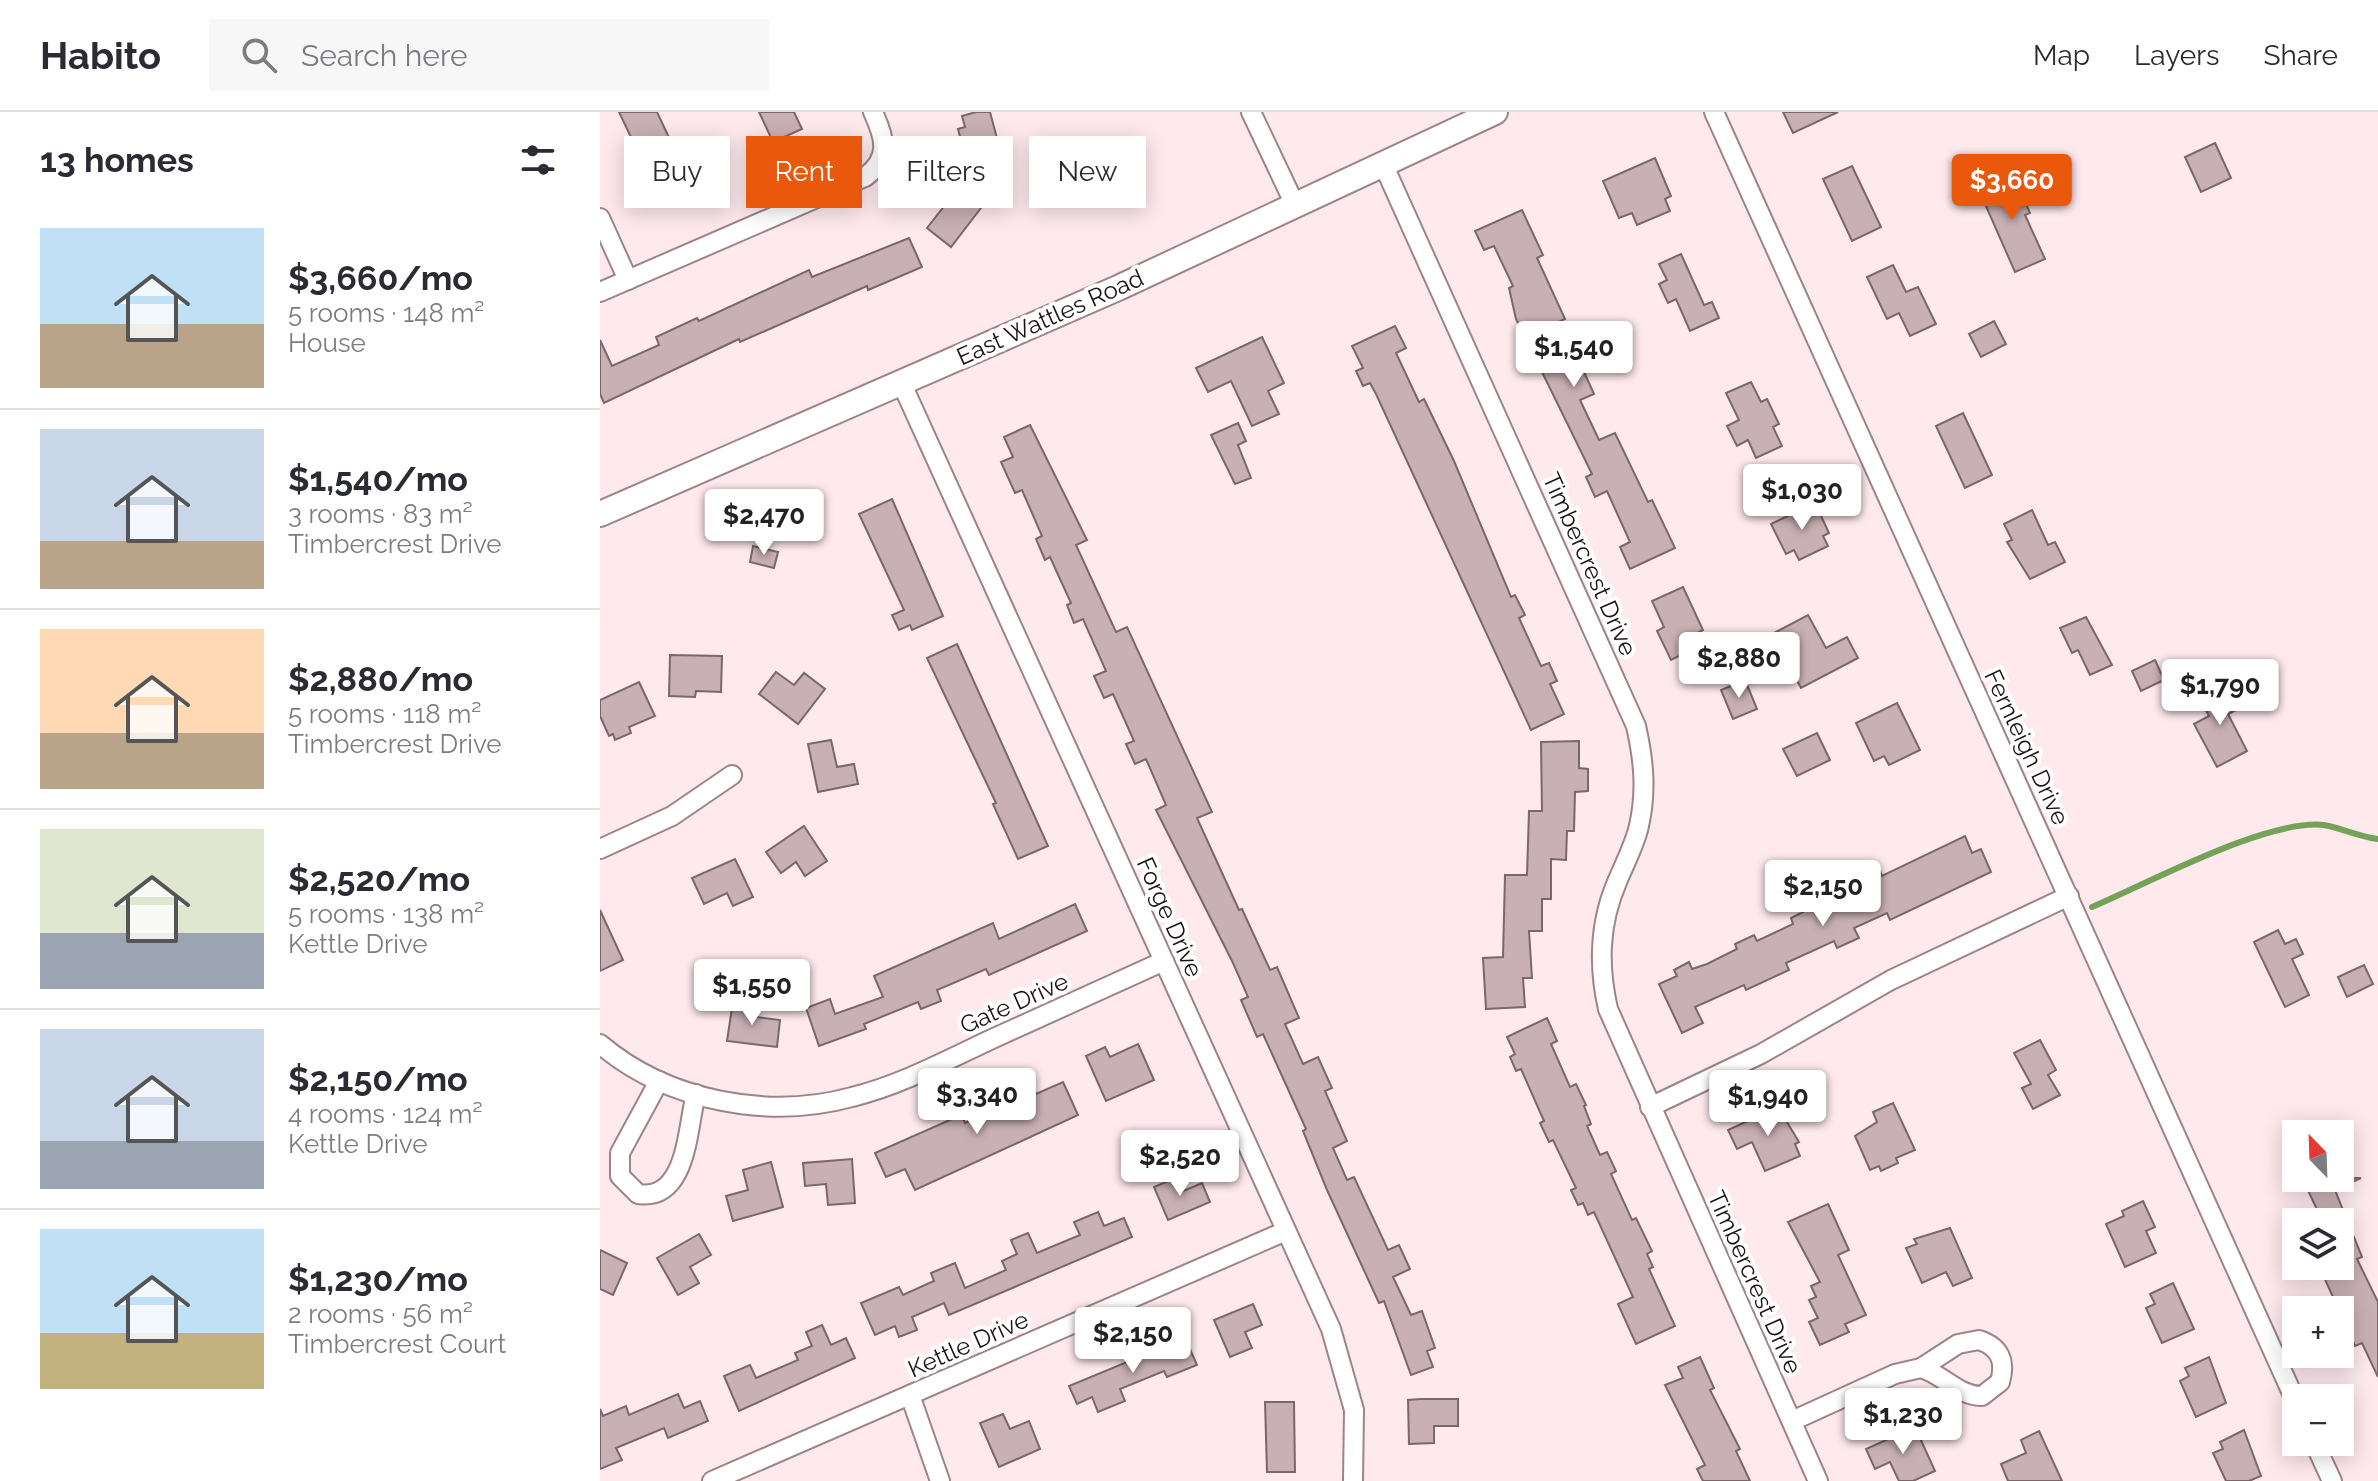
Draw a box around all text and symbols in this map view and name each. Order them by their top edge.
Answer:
search box [209,19,769,91]
text: Habito [40,33,161,78]
icon: search [237,33,281,77]
text: Search here [301,38,468,73]
text: Map [2033,39,2090,72]
text: Layers [2134,39,2220,72]
text: Share [2264,39,2338,72]
chip: Buy [624,136,730,208]
chip: Rent [746,136,862,208]
chip: Filters [878,136,1013,208]
chip: New [1029,136,1146,208]
icon: filters [516,138,560,182]
text: 13 homes [40,140,194,180]
pin: $3,660 [1947,154,2077,222]
text: $3,660 [1970,165,2054,195]
text: $3,660/mo [288,258,473,298]
icon: home [104,260,200,356]
street label: East Wattles Road [952,263,1148,371]
text: 5 rooms · 148 m² [288,298,484,328]
pin: $1,540 [1509,321,1639,389]
text: House [288,328,366,358]
text: $1,540 [1534,332,1614,362]
text: $1,540/mo [288,459,468,499]
icon: home [104,461,200,557]
pin: $1,030 [1737,464,1867,532]
street label: Timbercrest Drive [1537,468,1643,660]
text: $1,030 [1761,475,1843,505]
pin: $2,470 [699,489,829,557]
text: 3 rooms · 83 m² [288,499,473,529]
text: $2,470 [723,500,805,530]
text: Timbercrest Drive [288,529,502,559]
pin: $2,880 [1674,632,1804,700]
text: $2,880 [1697,643,1781,673]
text: $2,880/mo [288,659,473,699]
pin: $1,790 [2155,659,2285,727]
icon: home [104,661,200,757]
street label: Fernleigh Drive [1978,665,2076,829]
text: $1,790 [2180,670,2260,700]
text: 5 rooms · 118 m² [288,699,481,729]
text: Timbercrest Drive [288,729,502,759]
street label: Forge Drive [1131,853,1209,981]
text: $2,520/mo [288,859,470,899]
pin: $2,150 [1758,860,1888,928]
icon: home [104,861,200,957]
text: $2,150 [1783,871,1863,901]
text: 5 rooms · 138 m² [288,899,484,929]
text: Kettle Drive [288,929,427,959]
pin: $1,550 [687,959,817,1027]
street label: Gate Drive [955,966,1073,1040]
text: $1,550 [712,970,792,1000]
text: $2,150/mo [288,1059,468,1099]
icon: home [104,1061,200,1157]
pin: $3,340 [912,1068,1042,1136]
pin: $1,940 [1703,1070,1833,1138]
text: $3,340 [936,1079,1018,1109]
text: $1,940 [1727,1081,1809,1111]
text: 4 rooms · 124 m² [288,1099,483,1129]
north arrow [2282,1120,2354,1192]
map controls [2282,1120,2354,1456]
text: Kettle Drive [288,1129,427,1159]
pin: $2,520 [1115,1130,1245,1198]
text: $2,520 [1139,1141,1221,1171]
street label: Timbercrest Drive [1702,1186,1808,1378]
button: layers [2282,1208,2354,1280]
text: $1,230/mo [288,1259,468,1299]
icon: home [104,1261,200,1357]
button: + [2282,1296,2354,1368]
text: 2 rooms · 56 m² [288,1299,473,1329]
street label: Kettle Drive [903,1305,1033,1383]
pin: $2,150 [1068,1307,1198,1375]
text: $2,150 [1093,1318,1173,1348]
text: Timbercrest Court [288,1329,506,1359]
button: − [2282,1384,2354,1456]
pin: $1,230 [1838,1388,1968,1456]
text: $1,230 [1863,1399,1943,1429]

